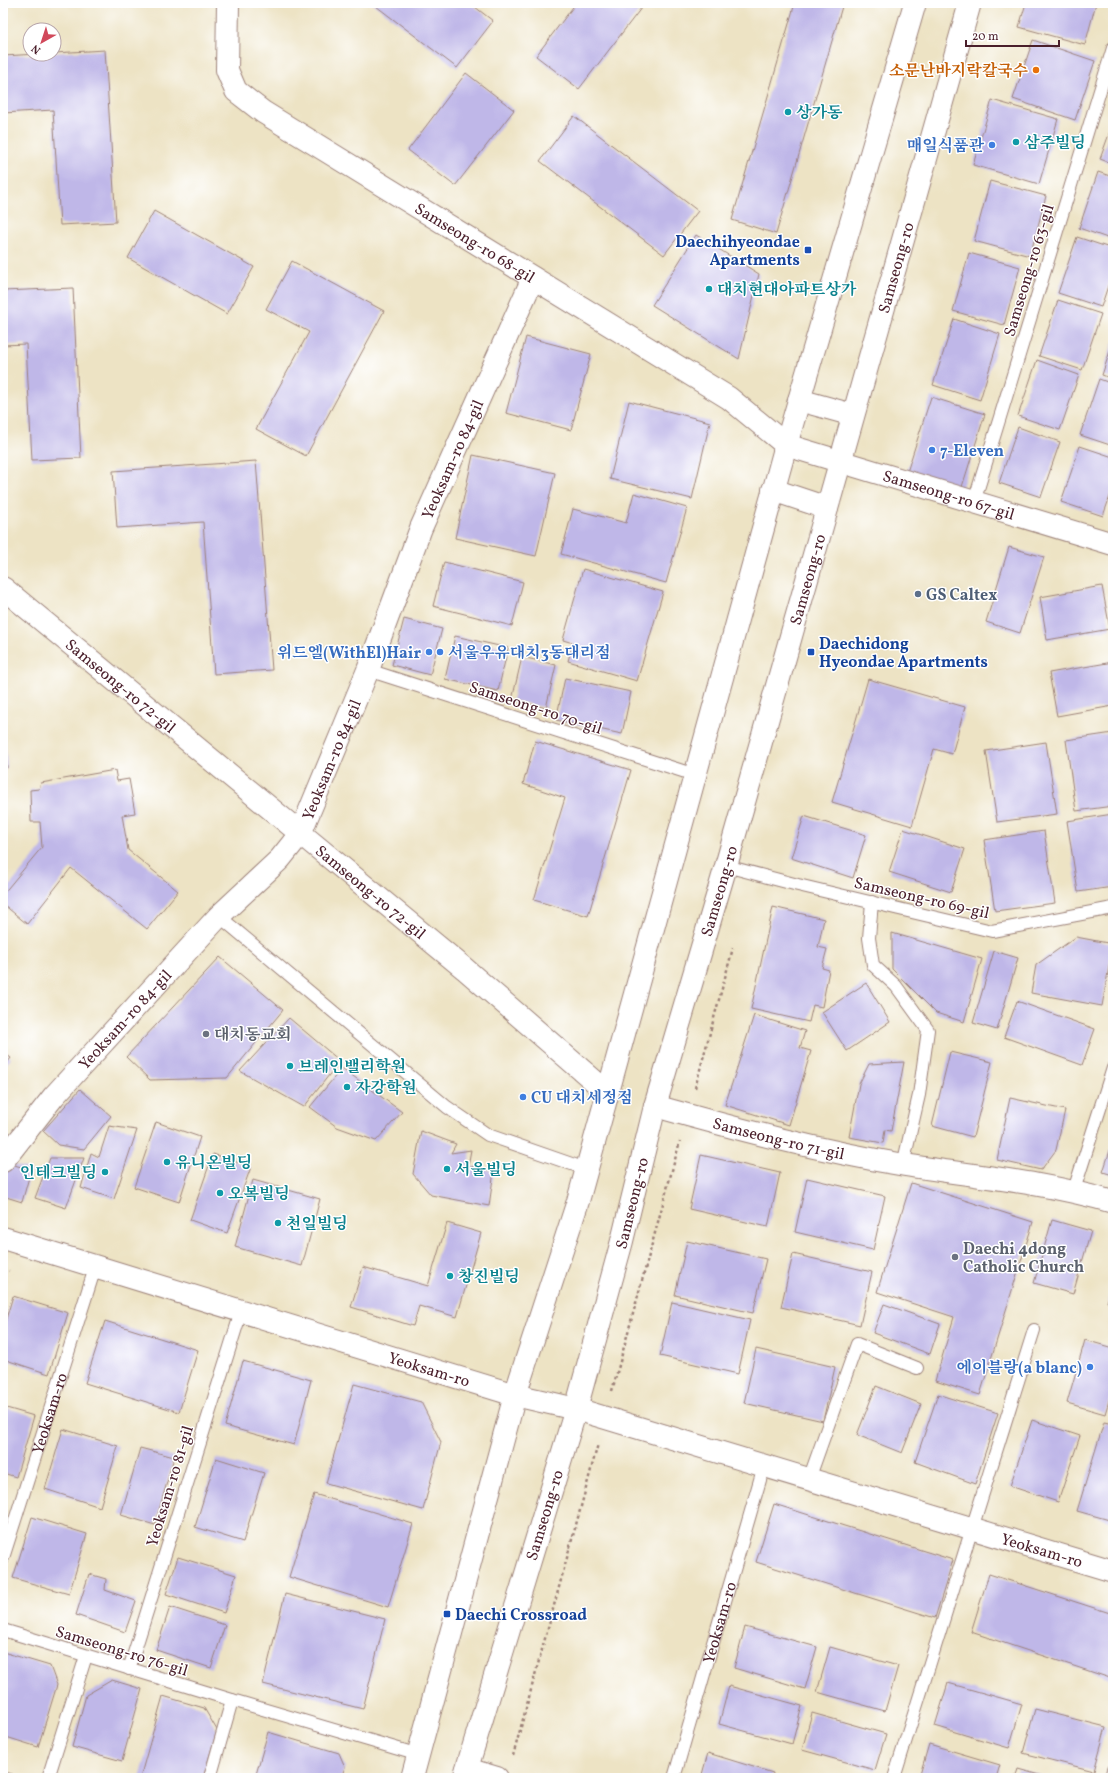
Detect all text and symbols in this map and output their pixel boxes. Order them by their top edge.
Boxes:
north arrow [22,22,62,62]
scale bar [966,22,1059,48]
text: 20 m [972,29,999,45]
text: N [29,40,44,57]
place label: 소문난바지락칼국수 [889,61,1029,83]
marker: 소문난바지락칼국수 [1031,65,1041,75]
place label: 상가동 [796,103,843,125]
marker: 상가동 [783,107,793,117]
place label: 삼주빌딩 [1024,133,1086,155]
place label: 매일식품관 [907,136,985,158]
marker: 삼주빌딩 [1011,137,1021,147]
marker: 매일식품관 [987,140,997,150]
street label: Samseong-ro 68-gil [410,199,539,289]
street label: Samseong-ro 63-gil [999,202,1061,339]
street label: Samseong-ro [874,220,920,316]
place label: Daechihyeondae Apartments [675,232,800,272]
marker: Daechihyeondae Apartments [803,245,813,255]
place label: 대치현대아파트상가 [717,280,857,302]
marker: 대치현대아파트상가 [704,284,714,294]
street label: Yeoksam-ro 84-gil [417,396,490,523]
place label: 7-Eleven [940,441,1005,463]
marker: 7-Eleven [927,445,937,455]
street label: Samseong-ro 67-gil [880,466,1017,527]
street label: Samseong-ro [786,532,832,628]
place label: GS Caltex [926,585,997,607]
marker: GS Caltex [913,589,923,599]
place label: Daechidong Hyeondae Apartments [819,634,988,674]
street label: Samseong-ro 72-gil [60,635,180,739]
place label: 위드엘(WithEl)Hair [277,643,421,665]
place label: 서울우유대치3동대리점 [448,643,611,665]
marker: 위드엘(WithEl)Hair [424,647,434,657]
marker: 서울우유대치3동대리점 [435,647,445,657]
marker: Daechidong Hyeondae Apartments [806,647,816,657]
street label: Samseong-ro 70-gil [466,677,605,741]
street label: Yeoksam-ro 84-gil [298,696,368,824]
street label: Samseong-ro 72-gil [310,841,430,945]
street label: Samseong-ro [697,844,744,940]
street label: Samseong-ro 69-gil [852,873,992,925]
street label: Yeoksam-ro 84-gil [74,965,178,1075]
place label: 대치동교회 [214,1025,291,1047]
marker: 대치동교회 [201,1029,211,1039]
place label: 브레인밸리학원 [298,1057,406,1079]
marker: 브레인밸리학원 [285,1061,295,1071]
place label: 자강학원 [355,1078,417,1100]
marker: 자강학원 [342,1082,352,1092]
place label: CU 대치세정점 [531,1088,633,1110]
marker: CU 대치세정점 [518,1092,528,1102]
street label: Samseong-ro 71-gil [710,1113,847,1166]
place label: 유니온빌딩 [175,1153,252,1175]
street label: Samseong-ro [611,1155,655,1252]
marker: 유니온빌딩 [162,1157,172,1167]
place label: 서울빌딩 [455,1160,517,1182]
place label: 인테크빌딩 [20,1163,97,1185]
marker: 서울빌딩 [442,1164,452,1174]
marker: 인테크빌딩 [100,1167,110,1177]
place label: 오복빌딩 [228,1184,290,1206]
marker: 오복빌딩 [215,1188,225,1198]
place label: 천일빌딩 [286,1214,348,1236]
marker: 천일빌딩 [273,1218,283,1228]
place label: Daechi 4dong Catholic Church [963,1239,1084,1279]
marker: Daechi 4dong Catholic Church [950,1252,960,1262]
place label: 창진빌딩 [458,1267,520,1289]
marker: 창진빌딩 [445,1271,455,1281]
street label: Yeoksam-ro [385,1348,472,1394]
place label: 에이블랑(a blanc) [956,1358,1082,1380]
marker: 에이블랑(a blanc) [1085,1362,1095,1372]
street label: Yeoksam-ro [28,1370,74,1457]
street label: Yeoksam-ro 81-gil [142,1423,200,1550]
street label: Samseong-ro [522,1467,570,1563]
street label: Yeoksam-ro [998,1529,1085,1574]
street label: Yeoksam-ro [699,1579,743,1666]
place label: Daechi Crossroad [455,1605,587,1627]
marker: Daechi Crossroad [442,1609,452,1619]
street label: Samseong-ro 76-gil [52,1621,191,1683]

